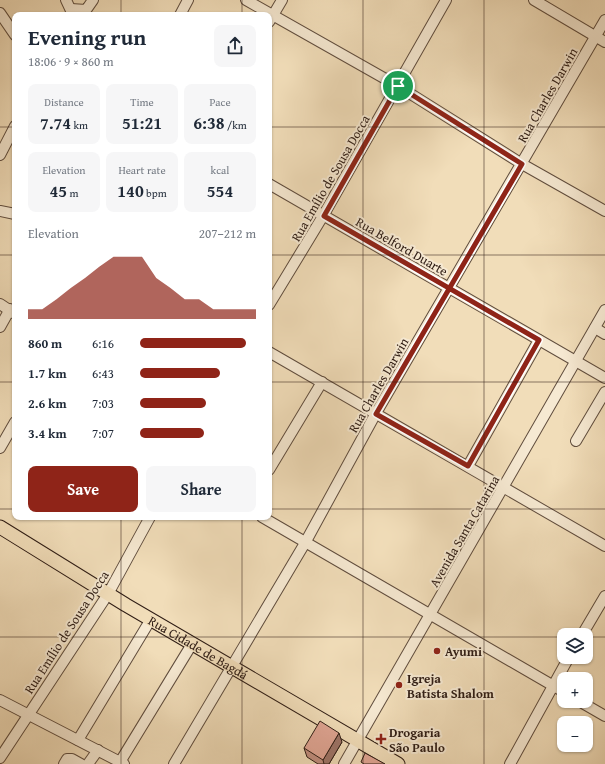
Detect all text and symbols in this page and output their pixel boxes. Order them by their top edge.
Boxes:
text: Evening run [28,21,146,53]
button: share [214,25,256,67]
street label: Rua Charles Darwin [513,44,583,146]
text: 18:06 · 9 × 860 m [28,52,114,71]
pin [381,69,415,103]
icon: arrive [387,75,409,97]
text: Distance [44,94,84,110]
text: Time [130,94,154,110]
text: Pace [209,94,231,110]
text: 7.74 [40,110,71,135]
text: 51:21 [122,110,162,135]
text: 6:38 [193,110,225,135]
street label: Rua Emílio de Sousa Docca [286,111,375,245]
text: km [71,117,88,133]
text: /km [225,117,247,133]
text: Elevation [42,162,86,178]
text: Heart rate [118,162,166,178]
text: kcal [211,162,229,178]
text: 45 [49,178,67,203]
text: 140 [117,178,144,203]
text: 554 [207,178,233,203]
text: m [67,185,79,201]
text: bpm [144,185,167,201]
street label: Rua Belford Duarte [352,212,451,281]
text: Elevation [28,224,79,243]
text: 207–212 m [199,224,256,243]
text: 860 m [28,334,62,353]
text: 6:16 [92,334,114,353]
street label: Rua Charles Darwin [344,334,414,436]
text: 1.7 km [28,364,67,383]
text: 6:43 [92,364,114,383]
text: 2.6 km [28,394,67,413]
text: 7:03 [92,394,114,413]
text: 3.4 km [28,424,67,443]
text: 7:07 [92,424,114,443]
button: Save [28,466,138,512]
button: Share [146,466,256,512]
street label: Avenida Santa Catarina [425,471,505,591]
street label: Rua Emílio de Sousa Docca [19,566,114,698]
street label: Rua Cidade de Bagdá [145,611,252,685]
map controls [557,628,593,752]
button: layers [557,628,593,664]
place label: Ayumi [445,642,482,661]
marker: Ayumi [432,646,442,656]
place label: Igreja Batista Shalom [407,669,495,703]
button: + [557,672,593,708]
marker: Igreja Batista Shalom [394,680,404,690]
button: − [557,716,593,752]
place label: Drogaria São Paulo [389,723,445,757]
marker: Drogaria São Paulo [376,734,386,744]

